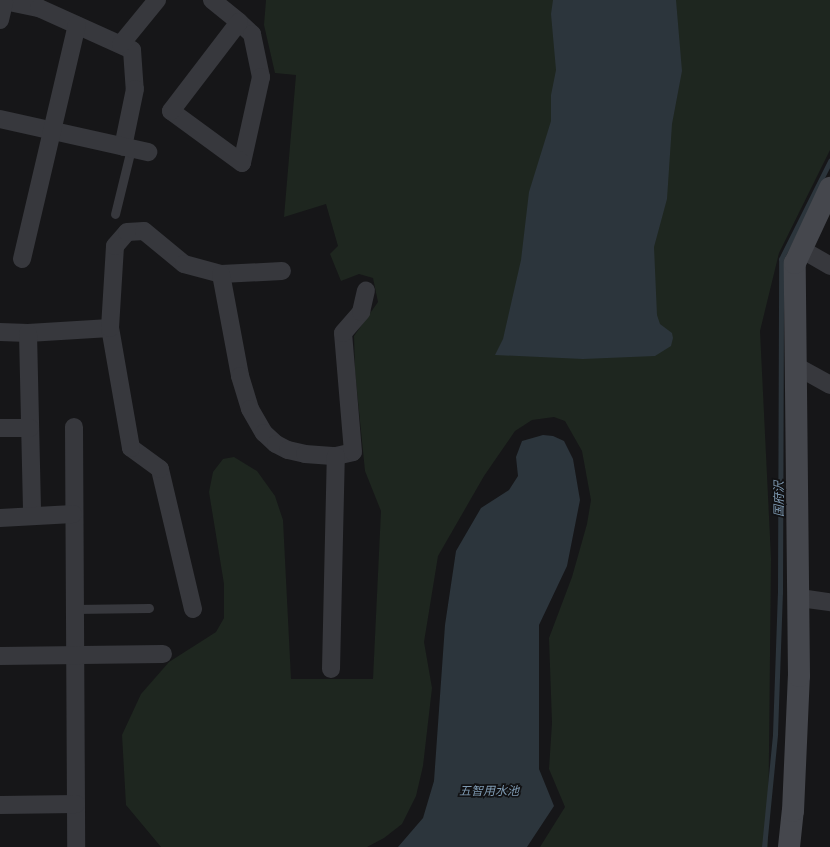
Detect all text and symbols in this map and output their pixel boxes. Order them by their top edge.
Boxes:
water label: 国府沢 [773,481,787,517]
water label: 五智用水池 [459,785,519,799]

